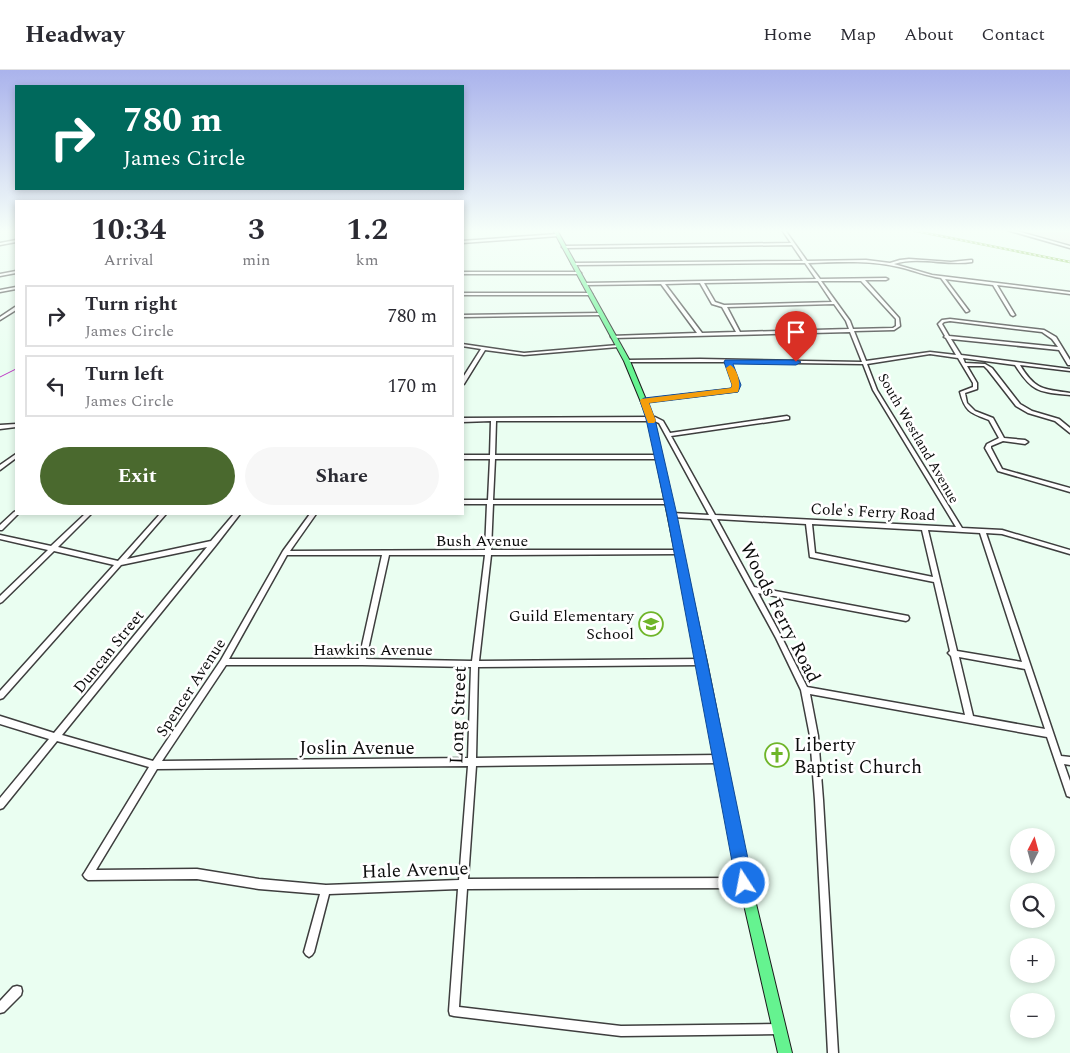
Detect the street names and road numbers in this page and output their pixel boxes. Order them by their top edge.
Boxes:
street label: South Westland Avenue [873,369,965,508]
street label: Cole's Ferry Road [810,497,936,527]
street label: Bush Avenue [436,529,528,553]
street label: Woods Ferry Road [732,537,828,688]
street label: Duncan Street [68,604,150,699]
street label: Spencer Avenue [150,634,232,742]
street label: Hawkins Avenue [313,638,433,662]
street label: Long Street [442,665,475,765]
street label: Joslin Avenue [299,734,415,763]
street label: Hale Avenue [361,854,469,887]

